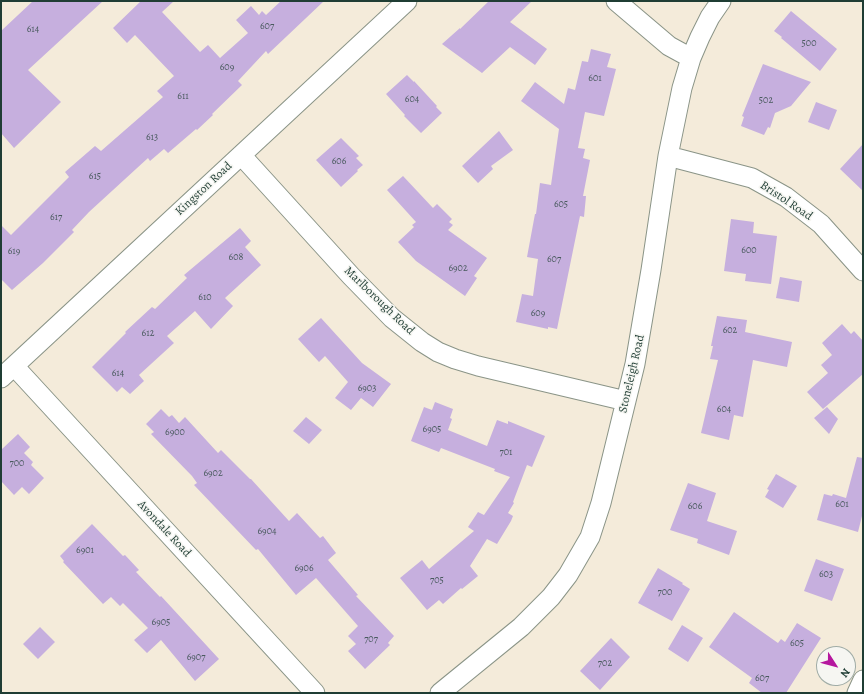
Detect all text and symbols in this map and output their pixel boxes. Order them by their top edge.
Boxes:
house number: 607 [260,21,274,33]
house number: 614 [27,24,39,36]
house number: 500 [802,38,816,50]
house number: 609 [220,62,234,74]
house number: 601 [588,73,602,85]
house number: 611 [177,91,189,103]
house number: 604 [405,94,419,106]
house number: 502 [759,95,773,107]
house number: 613 [146,132,158,144]
house number: 606 [332,156,346,168]
street label: Kingston Road [173,159,235,219]
house number: 615 [89,171,101,183]
street label: Bristol Road [757,178,815,224]
house number: 605 [554,199,568,211]
house number: 617 [50,212,62,224]
house number: 600 [741,245,757,257]
house number: 619 [8,246,20,258]
house number: 608 [229,252,243,264]
house number: 607 [547,254,561,266]
house number: 6902 [448,263,468,275]
street label: Marlborough Road [341,264,417,338]
house number: 610 [198,292,212,304]
house number: 609 [531,308,545,320]
house number: 602 [723,325,737,337]
house number: 612 [142,328,154,340]
street label: Stoneleigh Road [616,334,648,414]
house number: 614 [112,368,124,380]
house number: 6903 [358,383,376,395]
house number: 604 [717,404,731,416]
house number: 6905 [423,424,441,436]
house number: 6900 [165,427,185,439]
house number: 701 [500,447,512,459]
house number: 700 [10,458,24,470]
house number: 6902 [203,468,223,480]
street label: Avondale Road [134,498,194,560]
house number: 601 [835,499,849,511]
house number: 606 [688,501,702,513]
house number: 6904 [257,526,277,538]
house number: 6901 [76,545,94,557]
house number: 6906 [294,563,314,575]
house number: 603 [819,569,833,581]
house number: 705 [430,575,444,587]
house number: 700 [658,587,672,599]
house number: 6905 [152,617,170,629]
house number: 707 [364,634,378,646]
house number: 605 [790,638,804,650]
north arrow [816,646,856,686]
house number: 6907 [187,652,205,664]
house number: 702 [598,658,612,670]
text: N [837,665,854,680]
house number: 607 [755,673,769,685]

